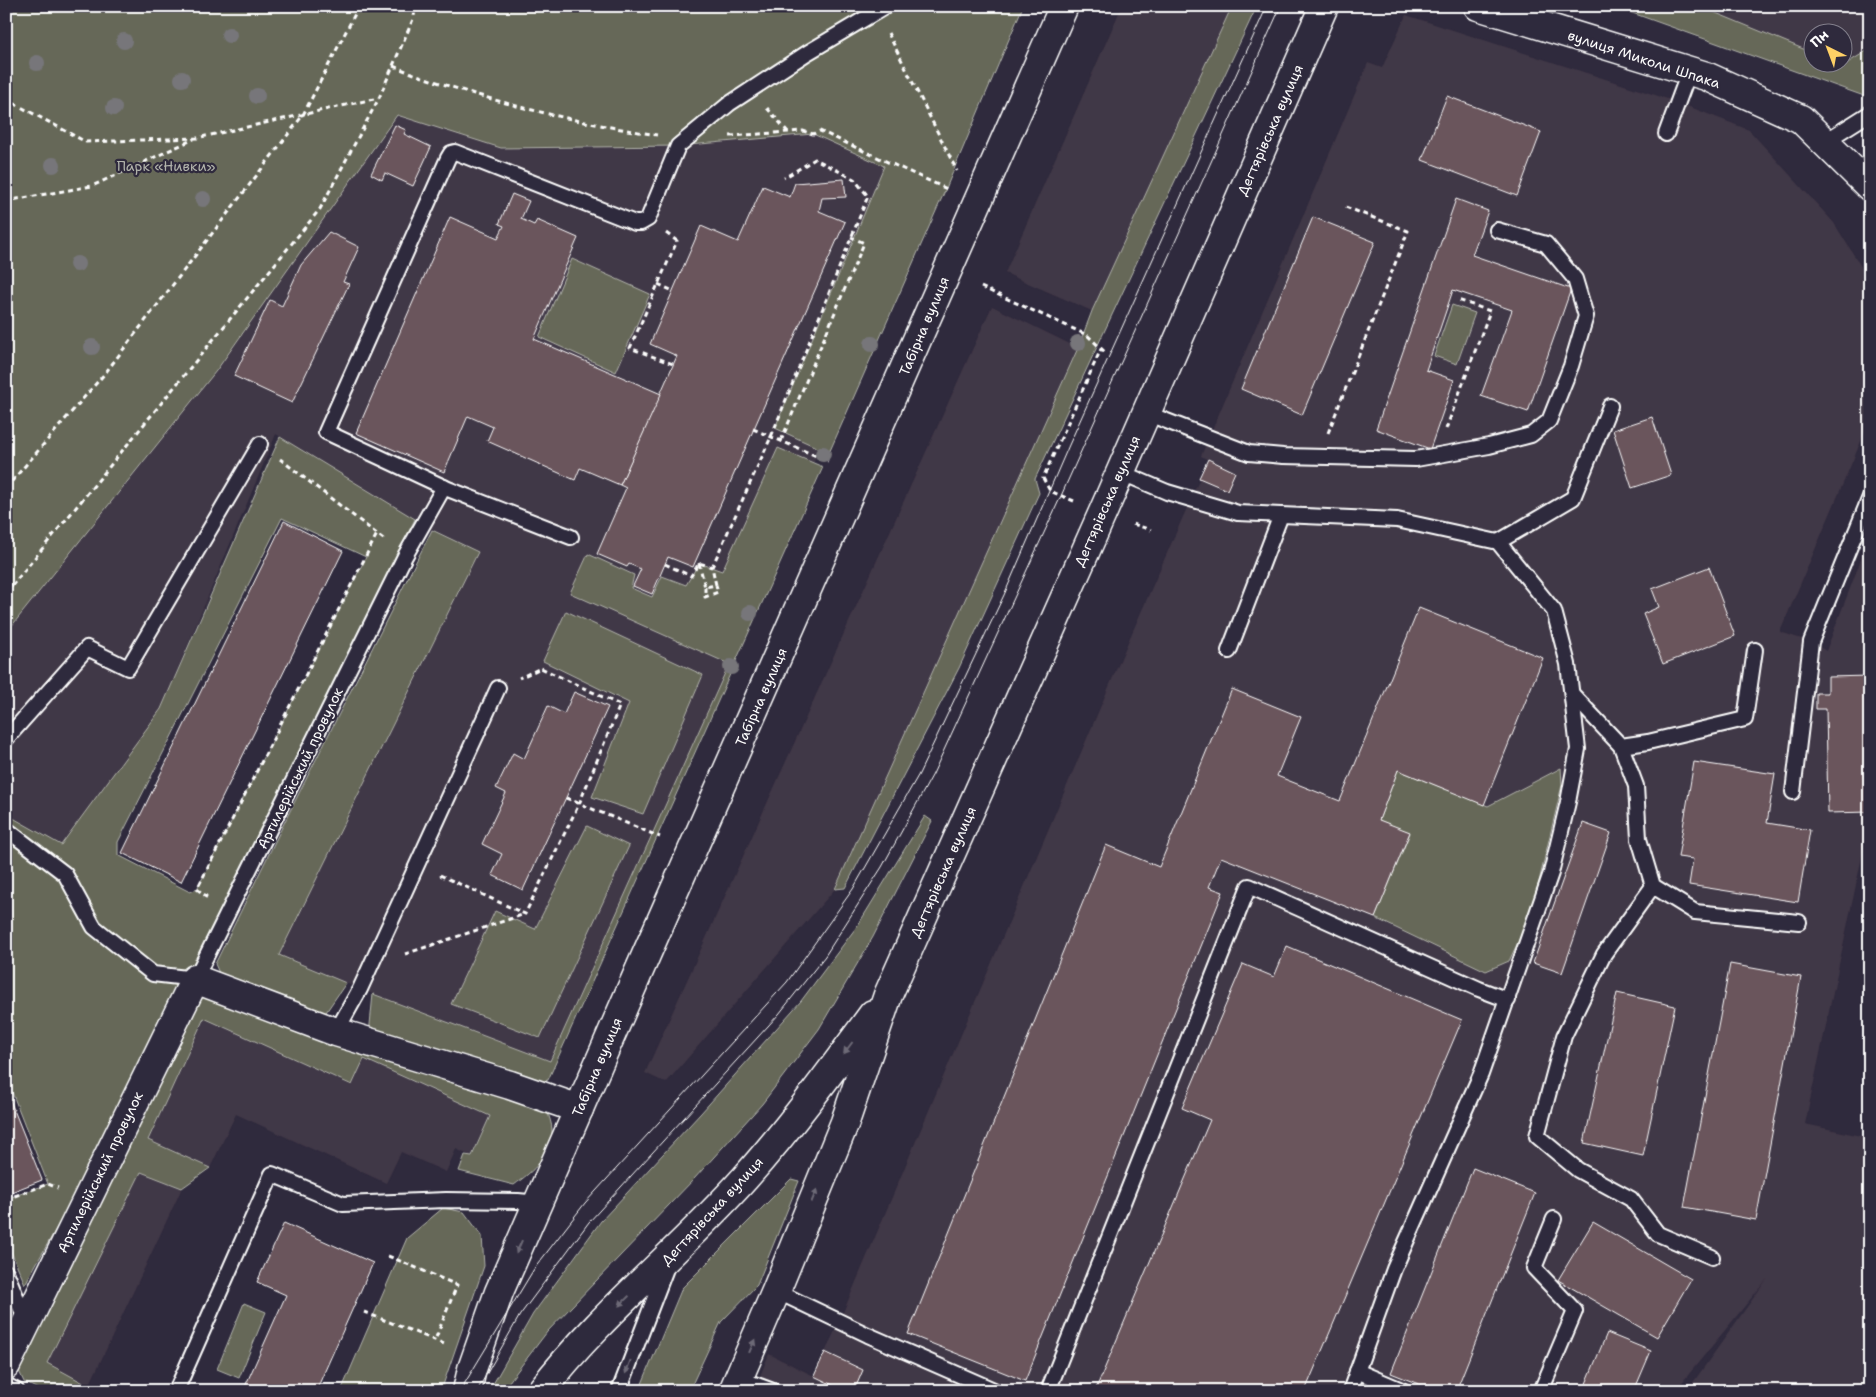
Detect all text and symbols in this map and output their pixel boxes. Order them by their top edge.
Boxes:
north arrow [1804,22,1854,72]
text: Пн [1806,25,1832,51]
street label: вулиця Миколи Шпака [1565,26,1723,92]
street label: Дегтярівська вулиця [1233,62,1307,198]
park label: Парк «Нивки» [117,157,216,175]
street label: Табірна вулиця [895,274,953,378]
street label: Дегтярівська вулиця [1070,433,1144,569]
street label: Табірна вулиця [731,645,791,749]
street label: Артилерійський провулок [253,684,347,852]
street label: Дегтярівська вулиця [906,804,980,940]
street label: Табірна вулиця [568,1015,626,1119]
one-way arrow [842,1041,853,1054]
street label: Артилерійський провулок [53,1088,147,1256]
street label: Дегтярівська вулиця [657,1153,767,1269]
one-way arrow [811,1189,819,1203]
one-way arrow [515,1240,523,1254]
one-way arrow [619,1294,631,1306]
one-way arrow [749,1339,757,1353]
one-way arrow [624,1360,632,1375]

